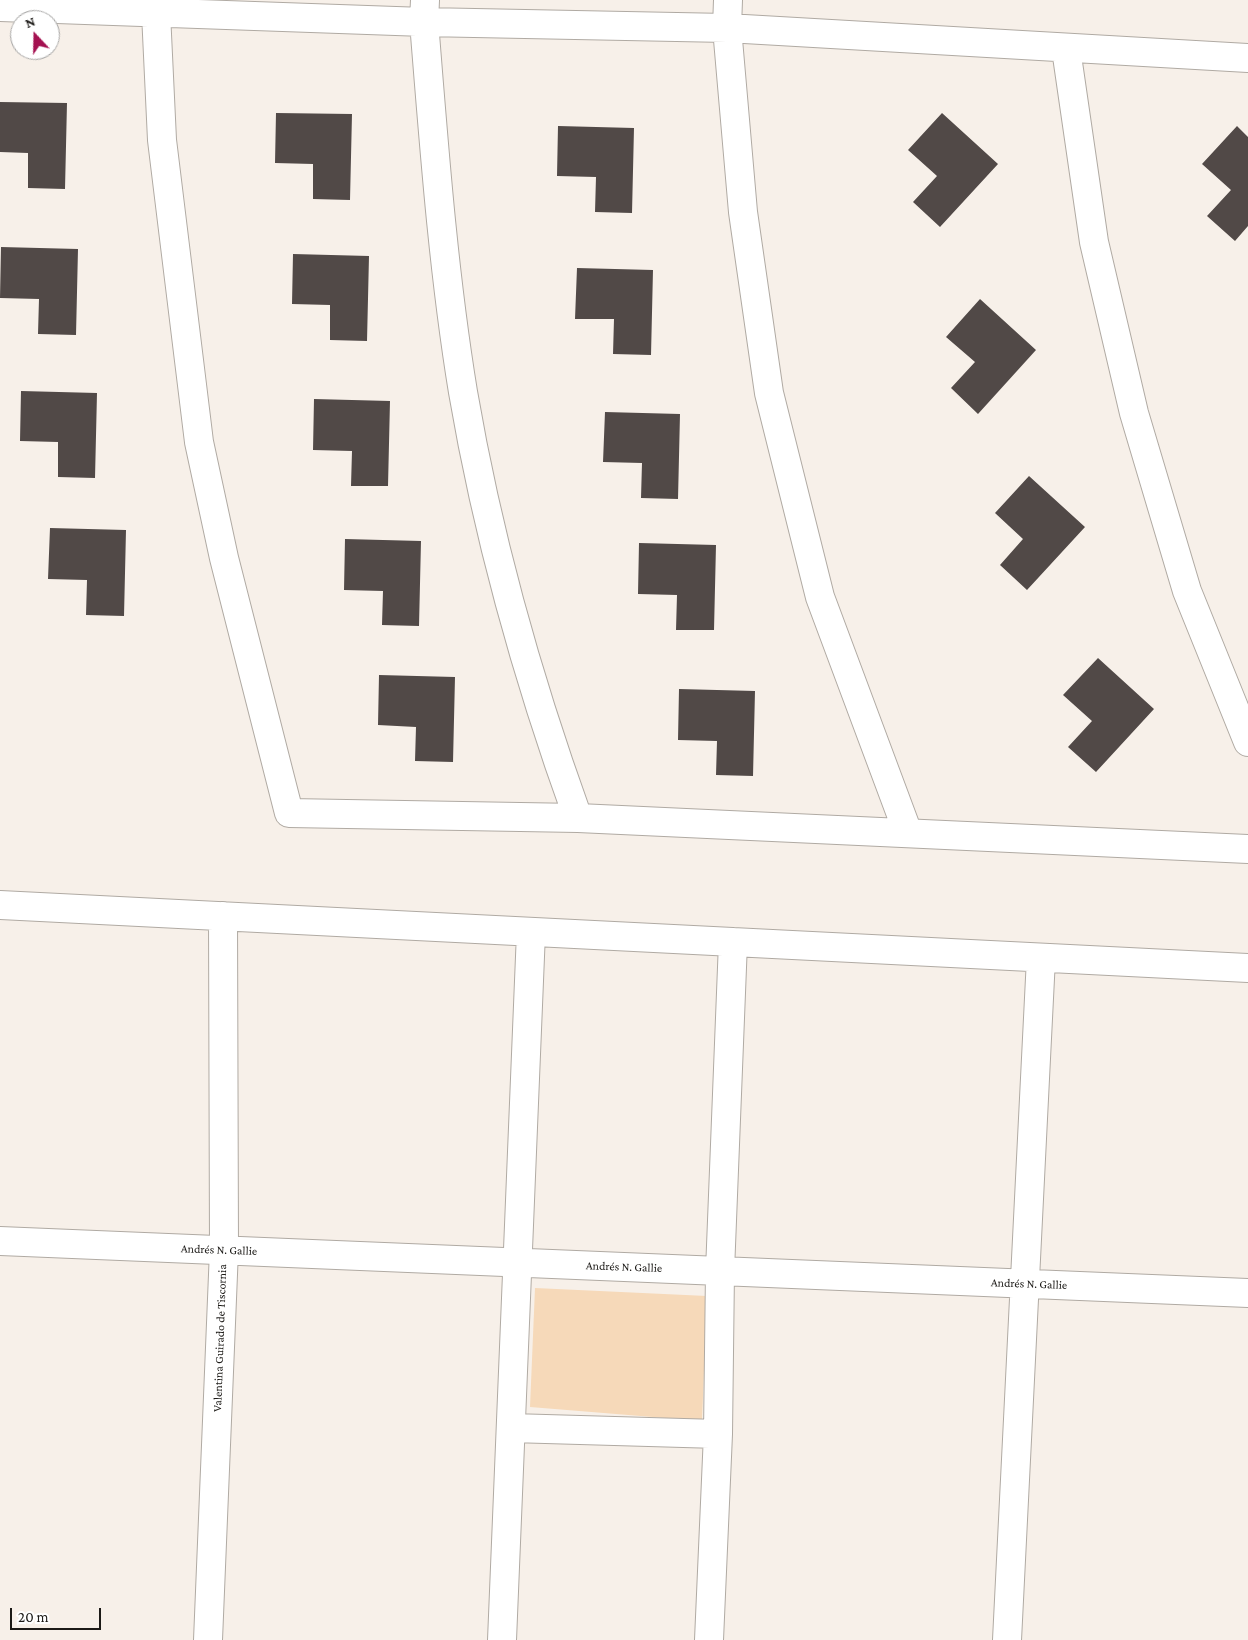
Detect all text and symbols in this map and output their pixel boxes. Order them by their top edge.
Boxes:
north arrow [10,10,60,60]
text: N [23,13,37,31]
street label: Andrés N. Gallie [181,1241,257,1259]
street label: Andrés N. Gallie [586,1258,662,1276]
street label: Valentina Guirado de Tiscornia [210,1264,230,1412]
street label: Andrés N. Gallie [991,1275,1067,1293]
scale bar [12,1598,104,1630]
text: 20 m [18,1609,49,1625]

